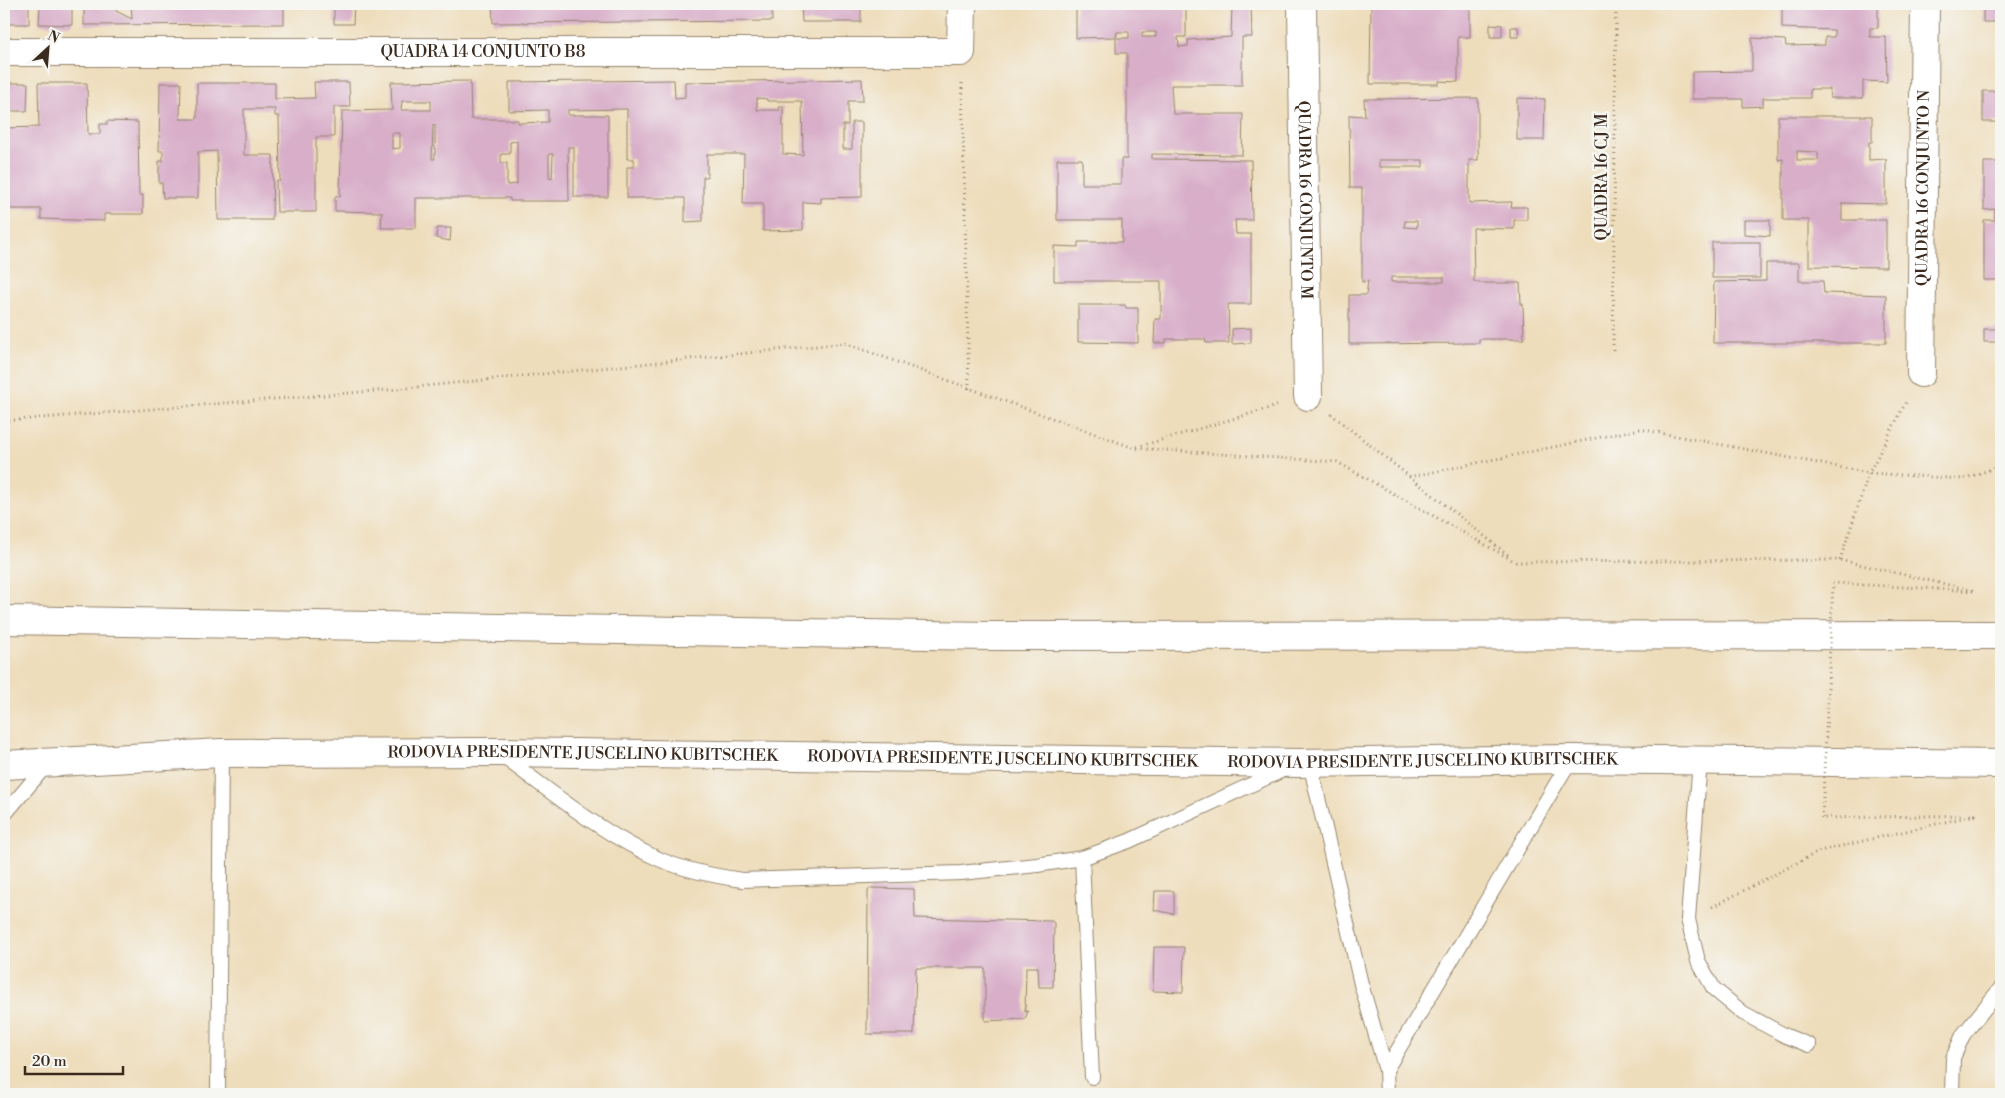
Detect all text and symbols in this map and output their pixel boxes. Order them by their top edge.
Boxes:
north arrow [22,22,72,72]
text: N [44,27,62,48]
street label: QUADRA 14 CONJUNTO B8 [380,42,586,62]
street label: QUADRA 16 CONJUNTO N [1912,90,1934,286]
street label: QUADRA 16 CONJUNTO M [1293,101,1317,299]
street label: QUADRA 16 CJ M [1592,113,1612,241]
street label: RODOVIA PRESIDENTE JUSCELINO KUBITSCHEK [387,742,779,766]
street label: RODOVIA PRESIDENTE JUSCELINO KUBITSCHEK [807,746,1199,772]
street label: RODOVIA PRESIDENTE JUSCELINO KUBITSCHEK [1227,749,1619,773]
scale bar [25,1043,122,1075]
text: 20 m [32,1052,67,1071]

